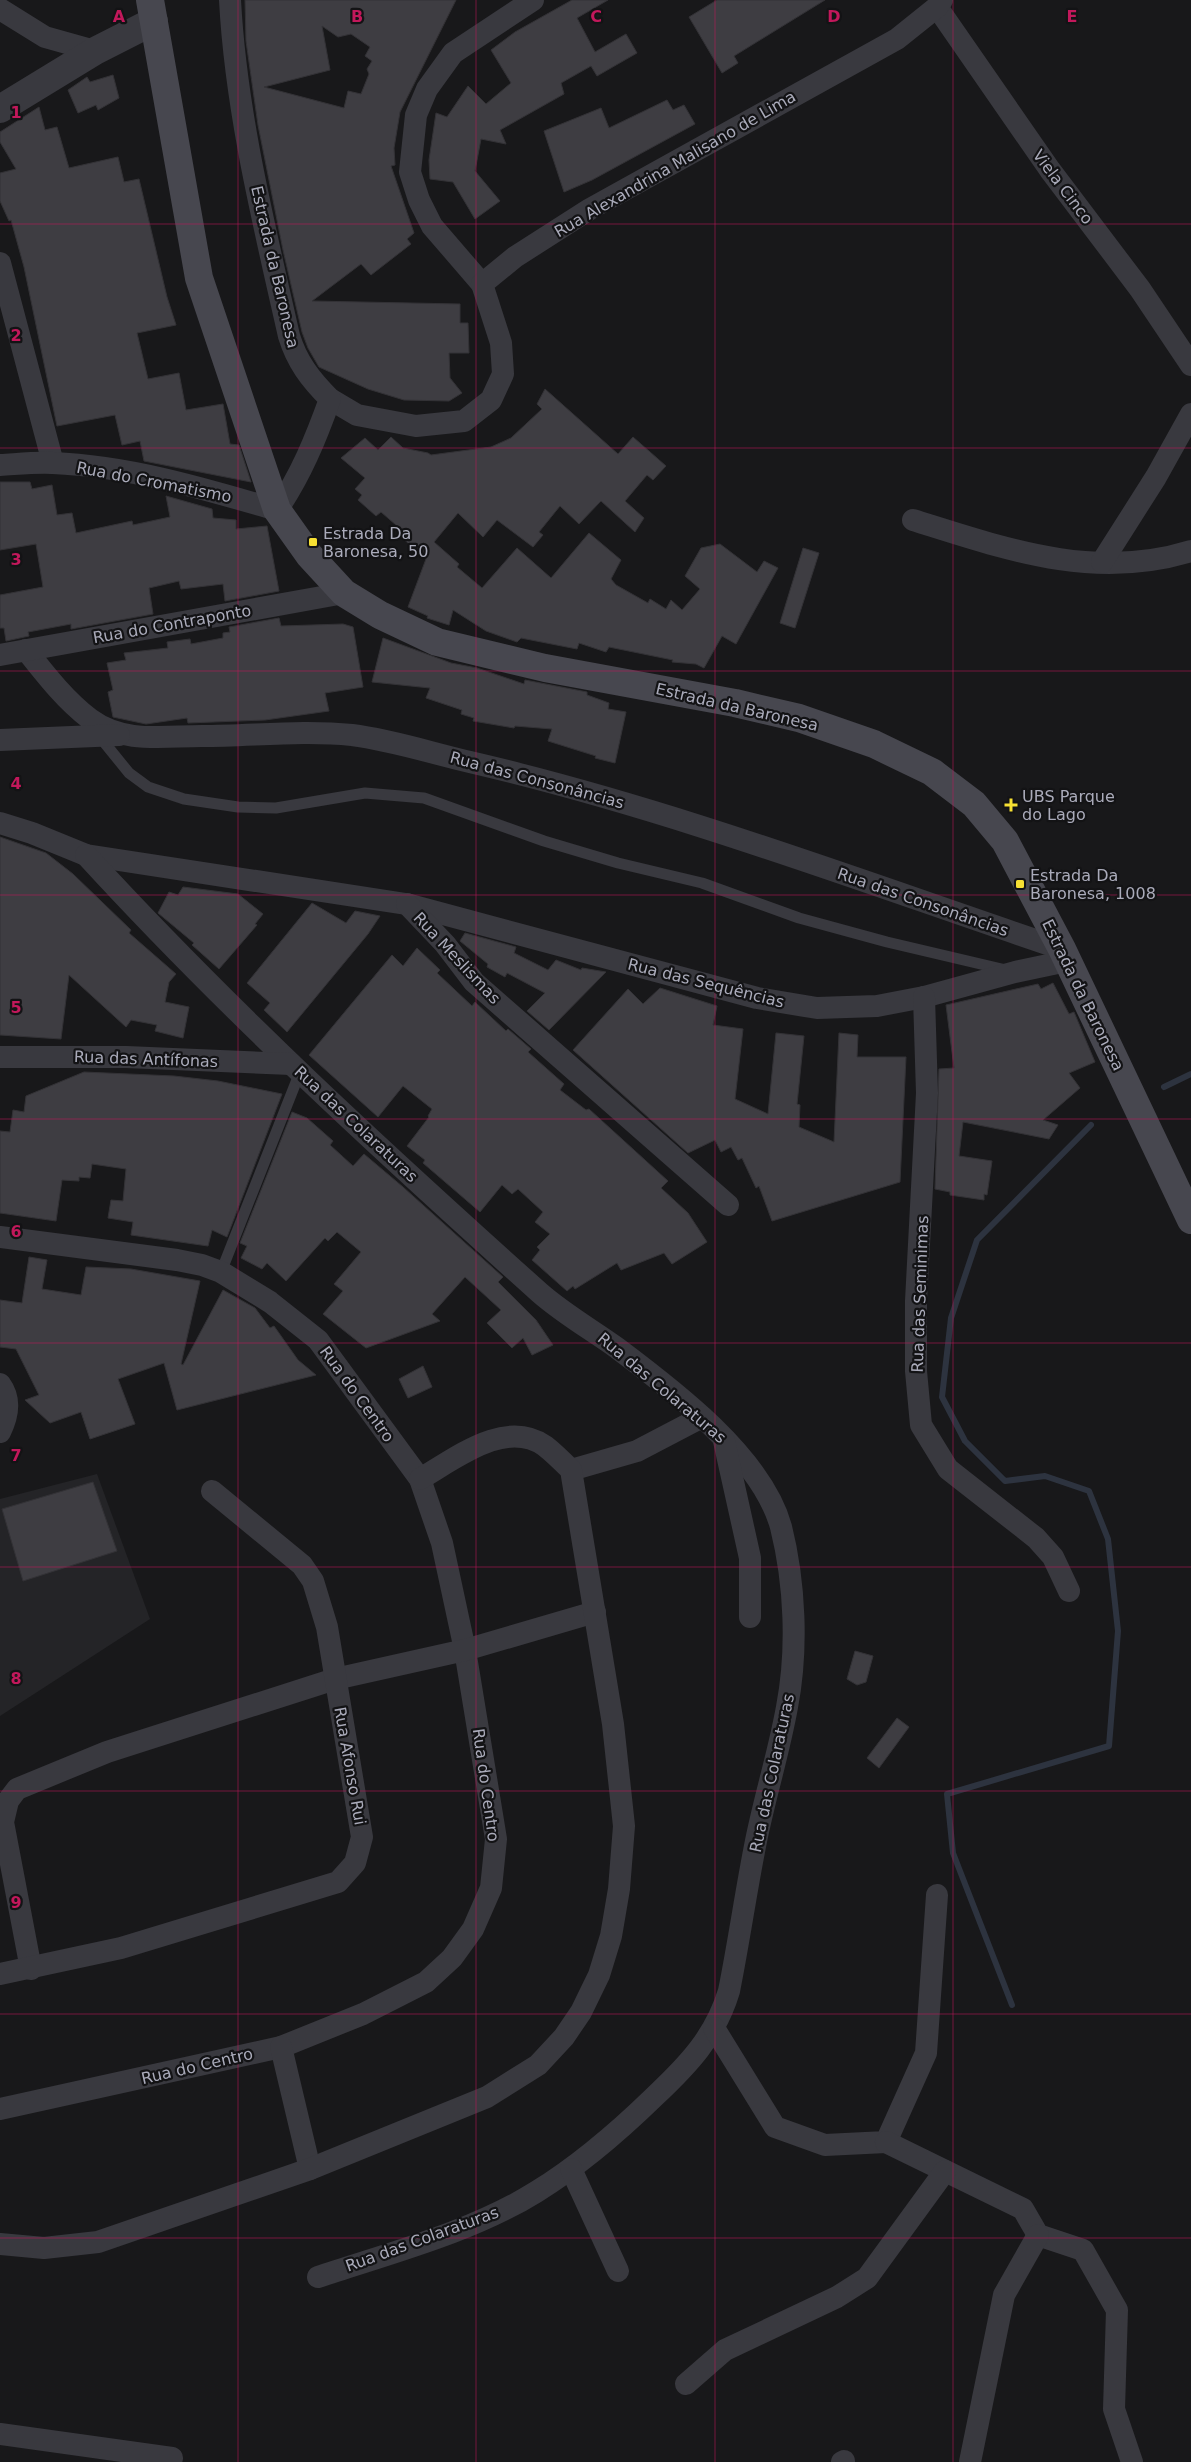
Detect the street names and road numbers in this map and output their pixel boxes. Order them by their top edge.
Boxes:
street label: Rua Alexandrina Malisano de Lima [551,87,799,241]
street label: Viela Cinco [1029,146,1097,228]
street label: Estrada da Baronesa [247,184,303,350]
street label: Rua do Cromatismo [75,458,233,506]
street label: Rua do Contraponto [91,601,253,647]
street label: Estrada da Baronesa [654,679,820,735]
street label: Rua das Consonâncias [448,748,626,812]
street label: Rua das Consonâncias [835,864,1011,940]
street label: Rua Meslismas [410,908,504,1008]
street label: Estrada da Baronesa [1038,916,1128,1074]
street label: Rua das Sequências [626,954,786,1012]
street label: Rua das Antífonas [74,1047,218,1071]
street label: Rua das Colaraturas [290,1062,422,1186]
street label: Rua das Seminimas [908,1215,932,1373]
street label: Rua das Colaraturas [594,1329,730,1447]
street label: Rua do Centro [316,1342,398,1446]
street label: Rua das Colaraturas [746,1692,798,1854]
street label: Rua Afonso Rui [330,1705,370,1827]
street label: Rua do Centro [469,1727,503,1843]
street label: Rua do Centro [139,2044,255,2088]
street label: Rua das Colaraturas [343,2202,501,2276]

